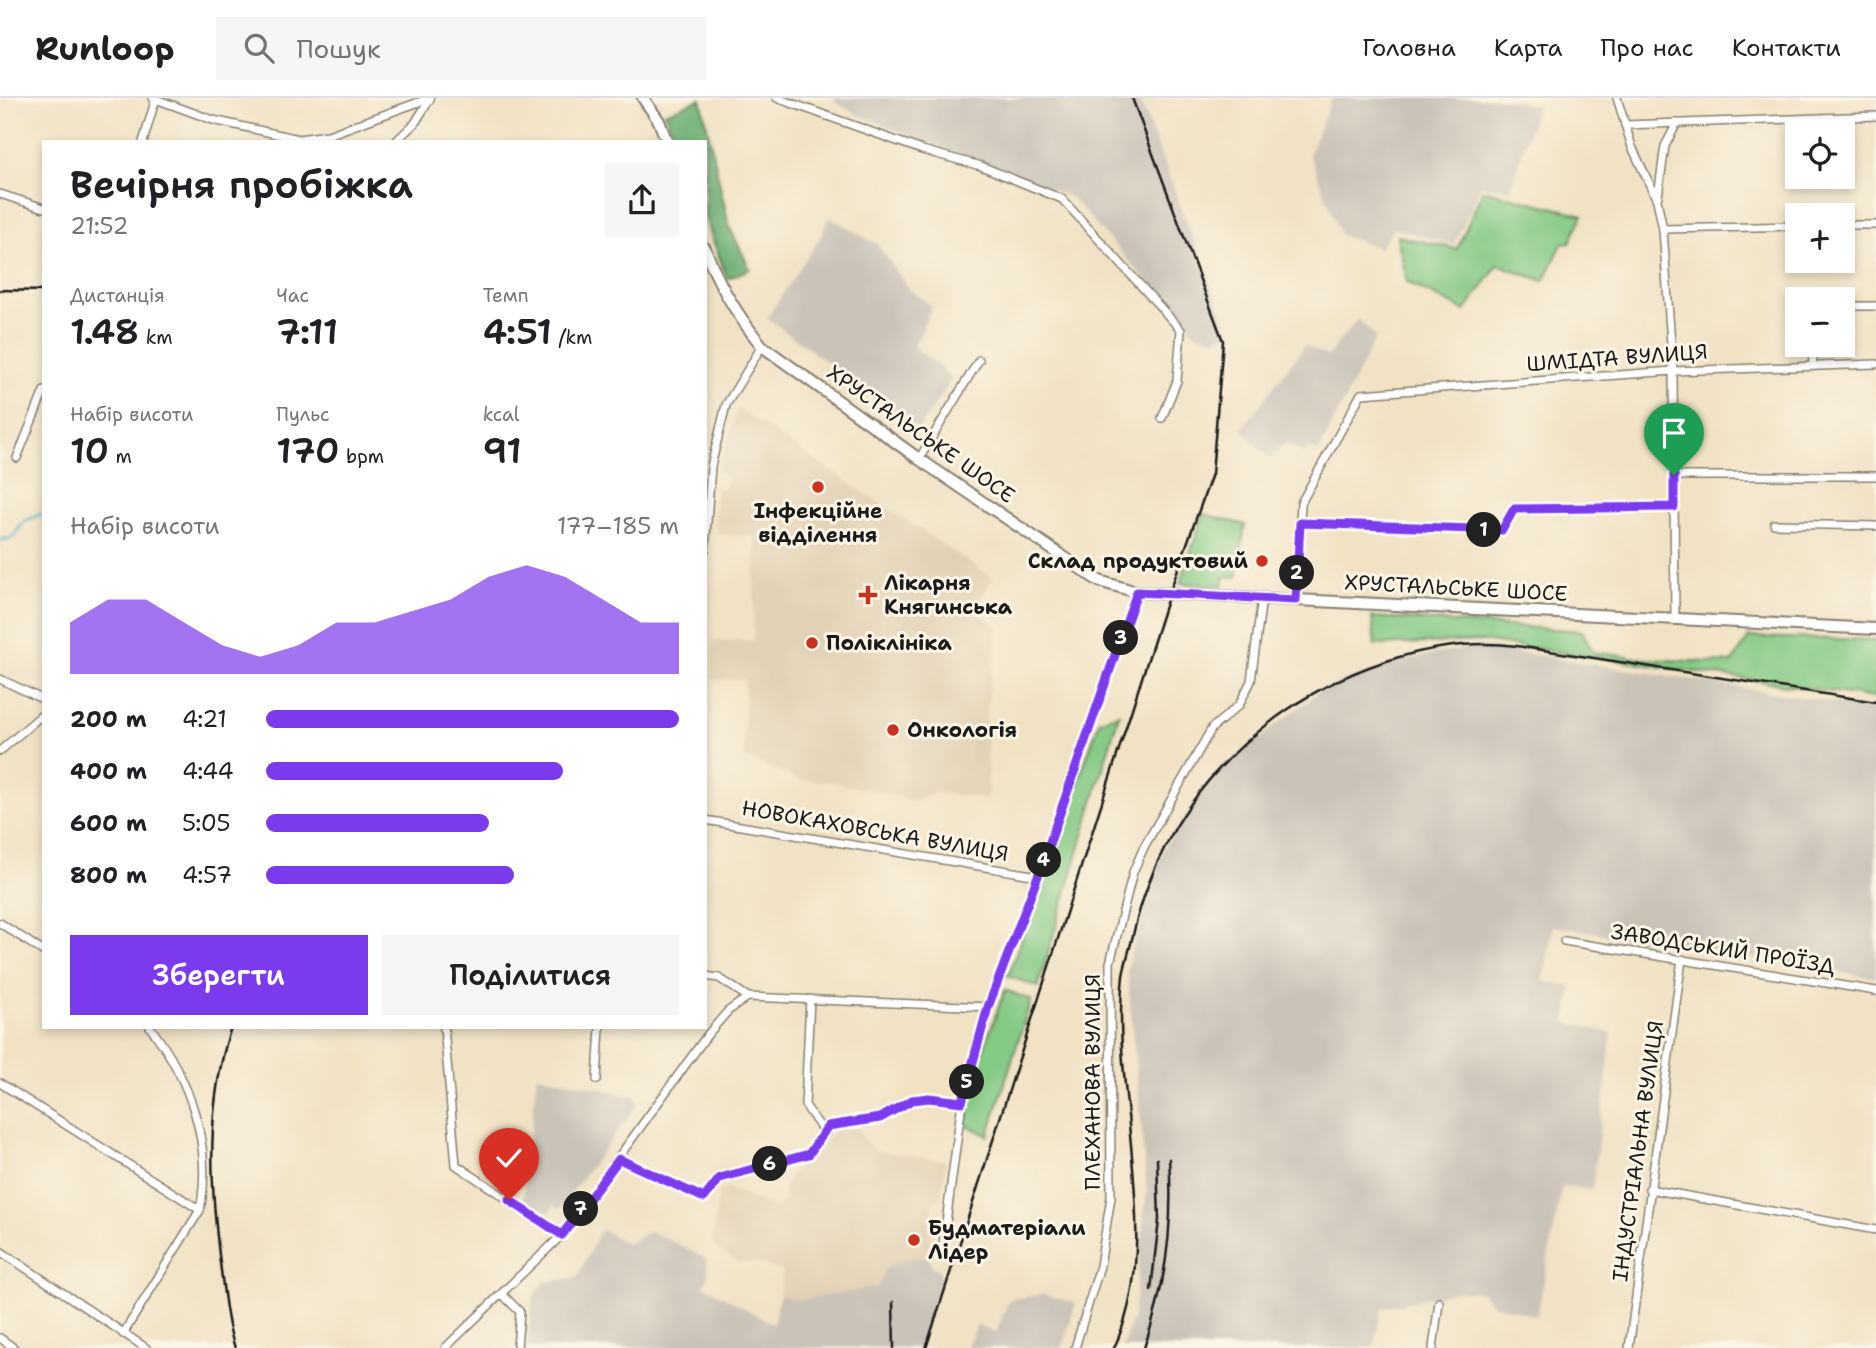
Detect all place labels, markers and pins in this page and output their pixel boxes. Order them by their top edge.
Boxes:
pin [1644,403,1704,475]
marker: Інфекційне відділення [810,479,826,495]
place label: Інфекційне відділення [753,497,883,549]
pin: 1 [1466,512,1502,548]
place label: Склад продуктовий [1028,547,1248,575]
marker: Склад продуктовий [1254,553,1270,569]
pin: 2 [1280,556,1314,590]
place label: Лікарня Княгинська [884,569,1013,621]
marker: Лікарня Княгинська [858,585,878,605]
pin: 3 [1104,620,1138,656]
place label: Поліклініка [826,629,952,657]
marker: Поліклініка [804,635,820,651]
place label: Онкологія [907,716,1017,744]
marker: Онкологія [885,722,901,738]
pin: 4 [1026,842,1062,878]
pin: 5 [950,1065,984,1100]
pin [479,1128,539,1200]
pin: 6 [752,1146,788,1182]
pin: 7 [564,1192,598,1226]
place label: Будматеріали Лідер [928,1214,1086,1266]
marker: Будматеріали Лідер [906,1232,922,1248]

